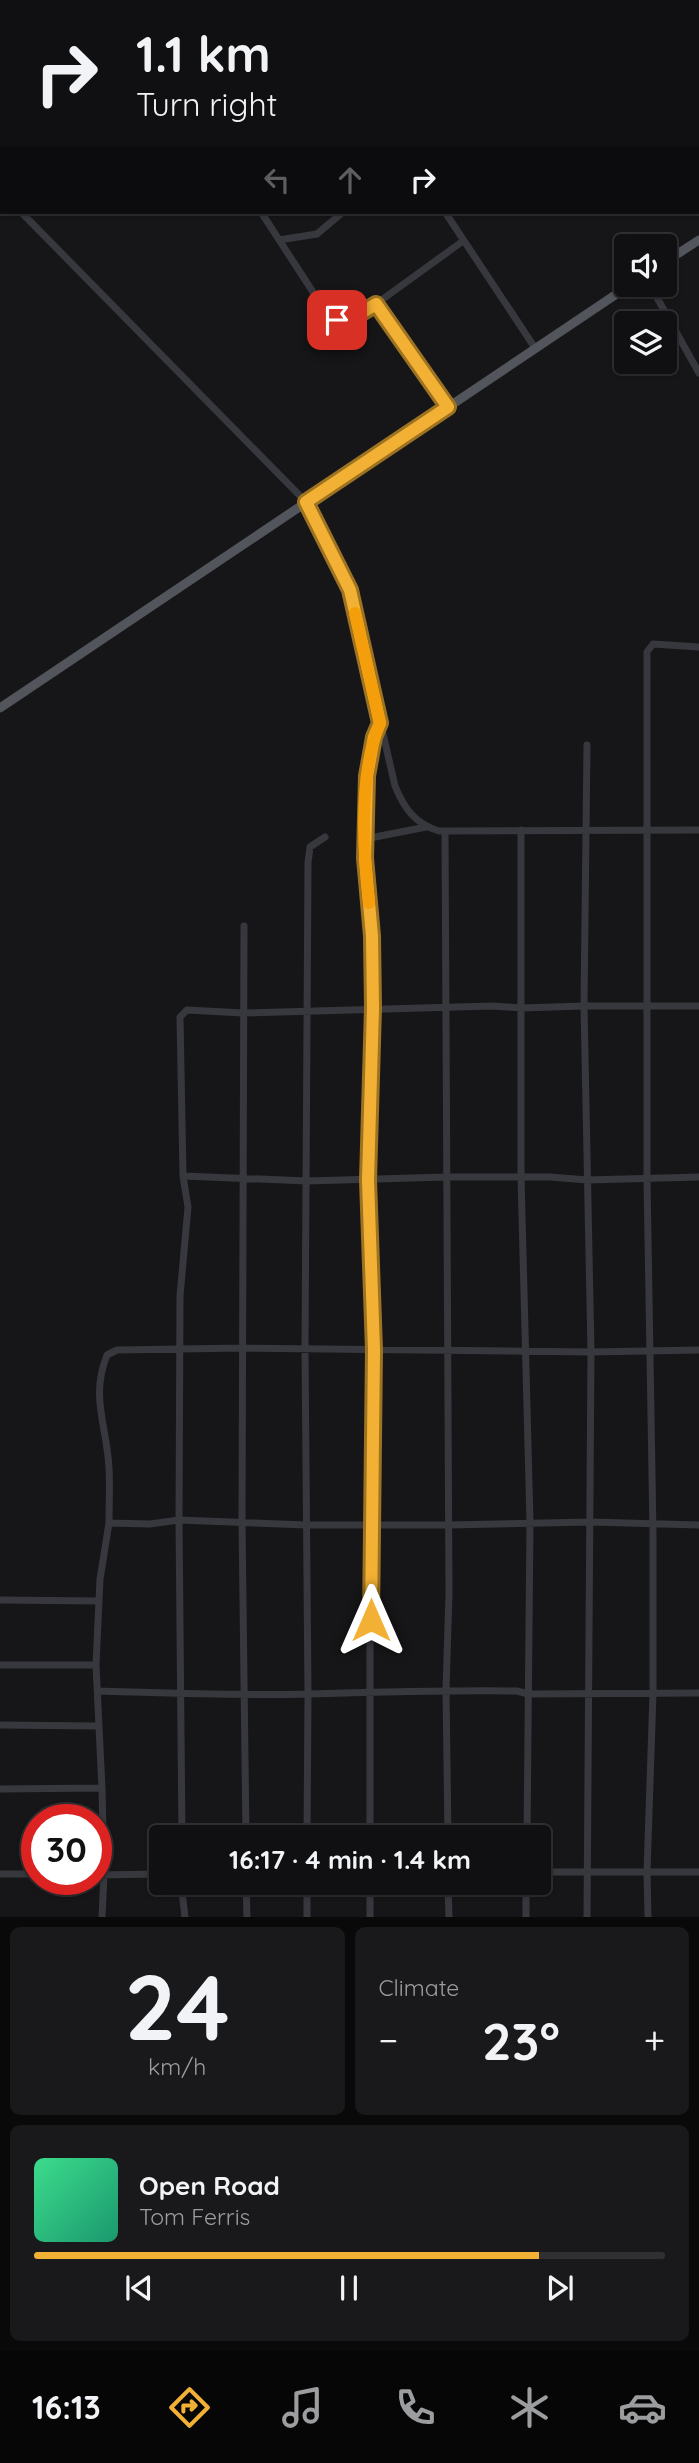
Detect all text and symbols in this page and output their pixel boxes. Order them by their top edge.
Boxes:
text: 1.1 km [136,23,271,84]
icon: right [21,28,112,119]
text: Turn right [136,84,277,124]
icon: left [258,161,296,199]
icon: ahead [331,161,369,199]
icon: right [404,161,442,199]
map controls [614,234,677,374]
button: sound [614,234,677,297]
pin [307,290,367,350]
icon: arrive [318,301,356,339]
button: layers [614,311,677,374]
position arrow [334,1583,408,1657]
speed limit sign: 30 [21,1804,112,1895]
text: 16:17 · 4 min · 1.4 km [229,1843,471,1876]
text: 24 [125,1949,230,2063]
text: Climate [379,1973,459,2002]
text: 23° [482,2008,560,2073]
text: − [379,2016,398,2064]
text: + [644,2016,665,2064]
text: km/h [148,2052,206,2081]
text: Open Road [139,2169,280,2202]
text: Tom Ferris [139,2202,250,2231]
icon: previous [120,2269,158,2307]
icon: pause [330,2269,368,2307]
icon: next [541,2269,579,2307]
icon: directions [165,2383,214,2432]
icon: music [278,2383,327,2432]
icon: phone [391,2383,440,2432]
icon: climate [505,2383,554,2432]
icon: car [618,2383,667,2432]
text: 16:13 [32,2387,101,2427]

